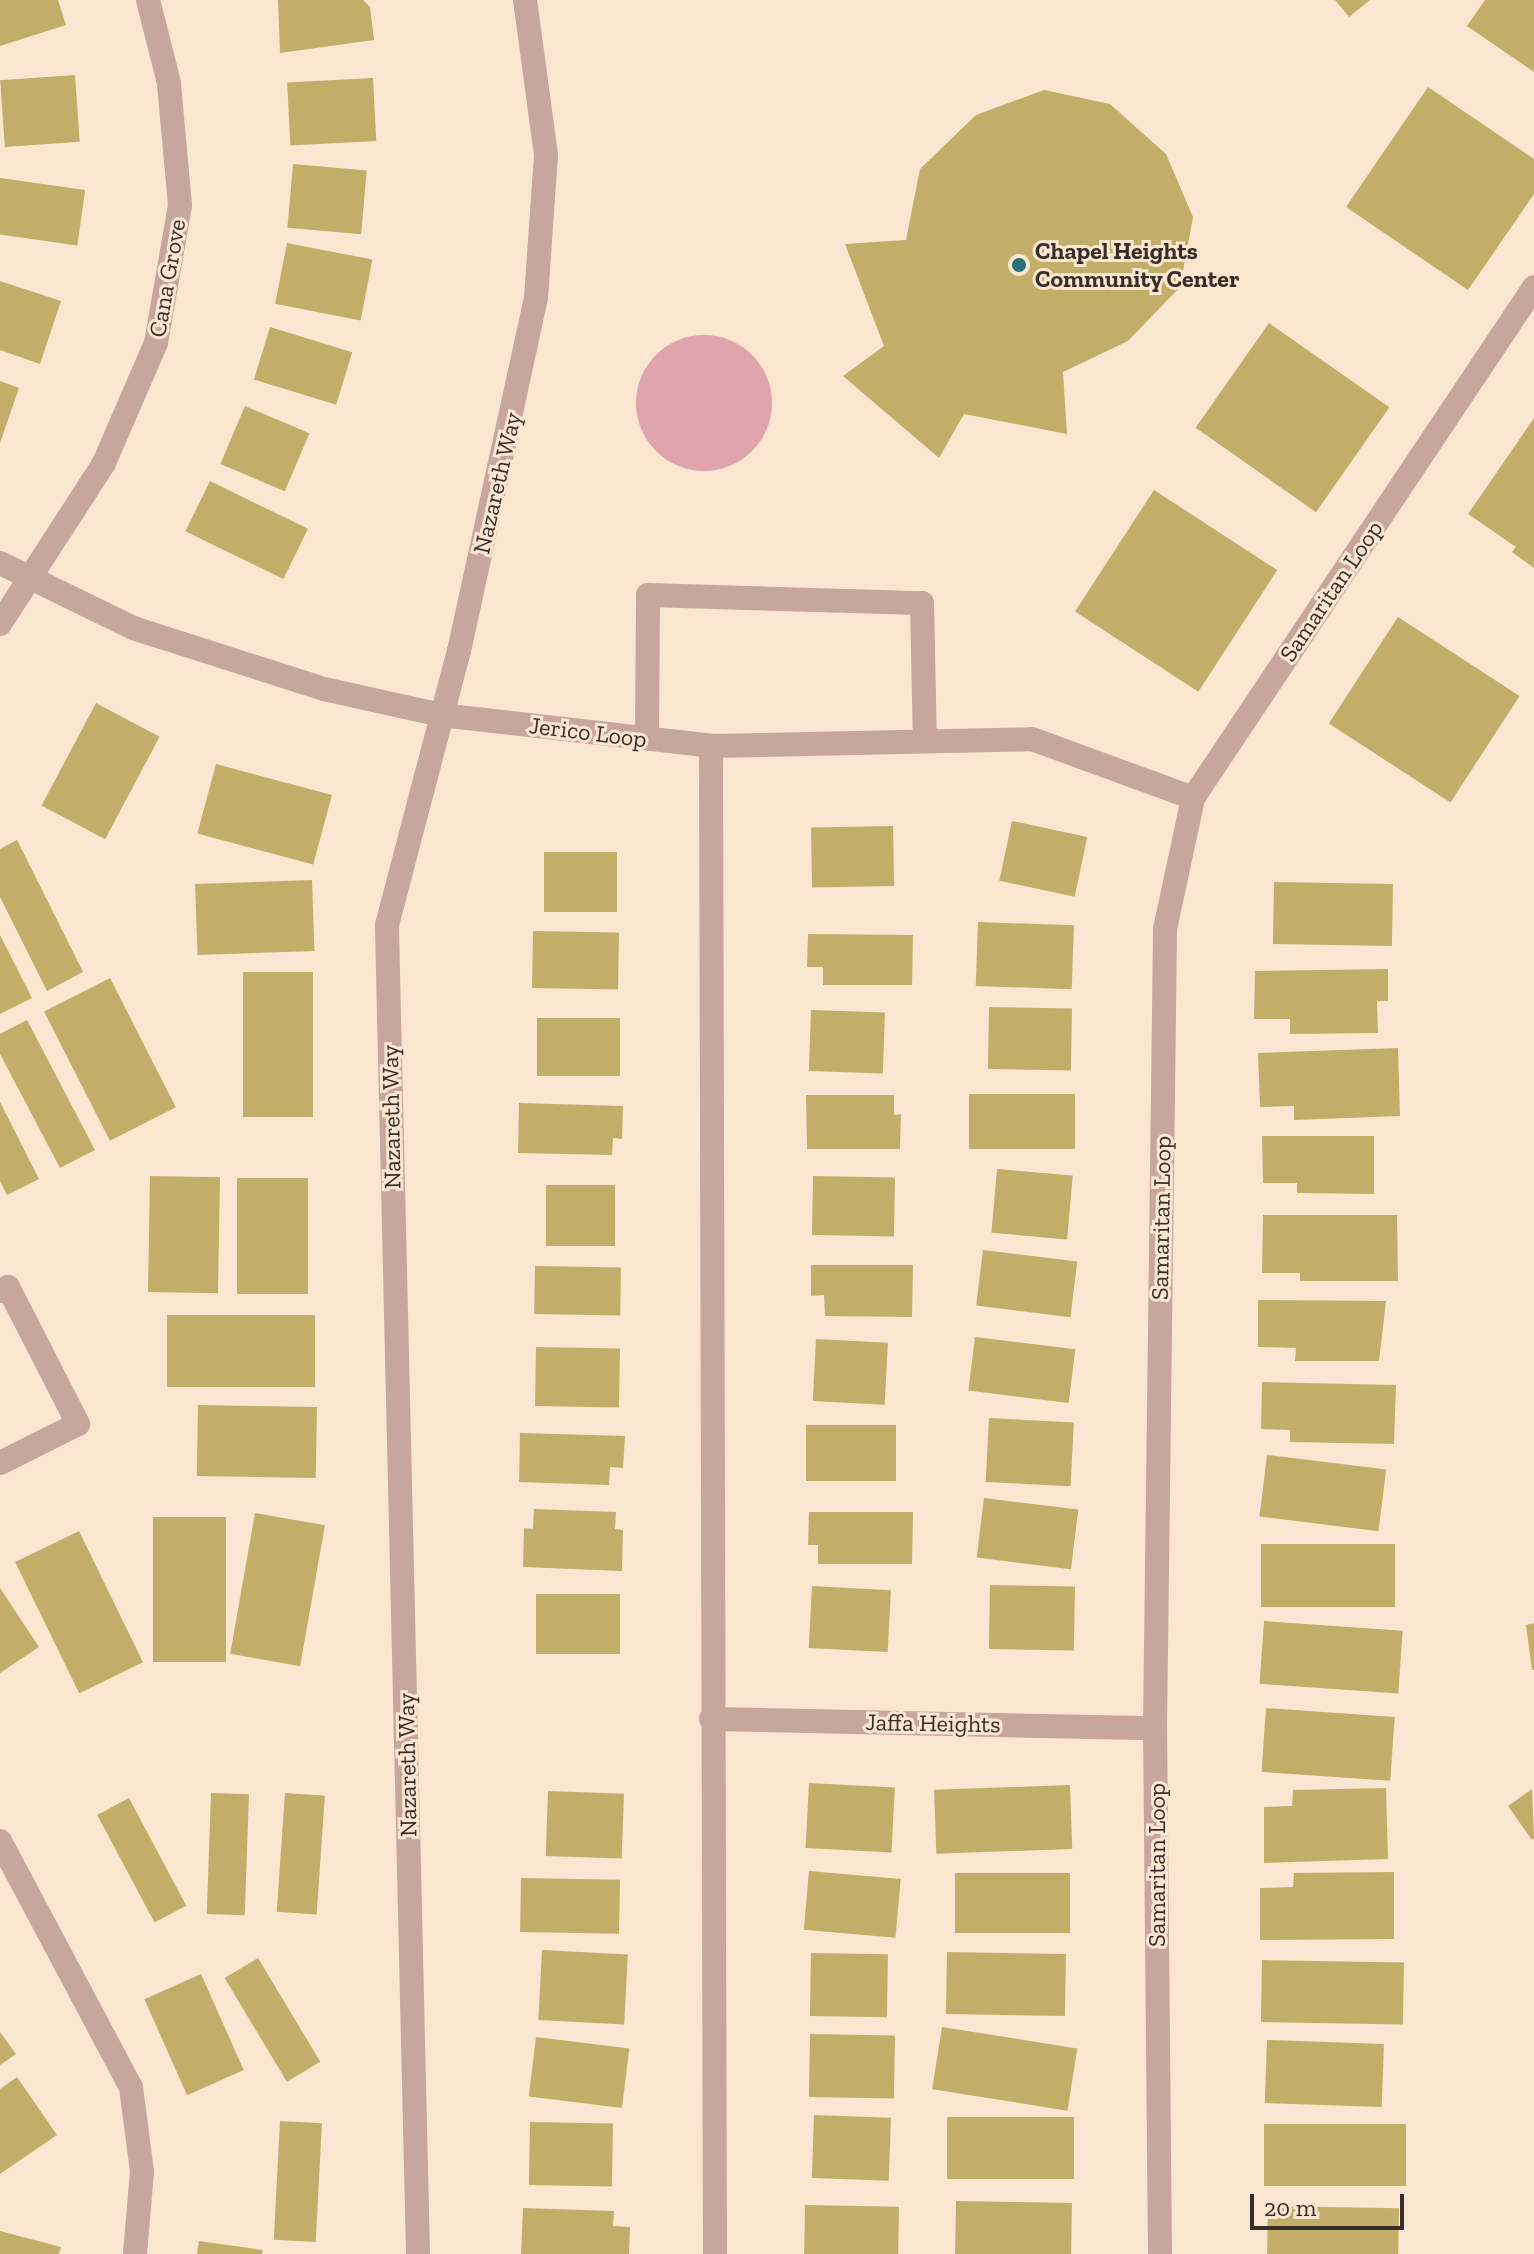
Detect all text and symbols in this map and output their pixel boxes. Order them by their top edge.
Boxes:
street label: Cana Grove [142,217,192,339]
place label: Chapel Heights Community Center [1035,237,1240,293]
marker: Chapel Heights Community Center [1010,256,1028,274]
street label: Nazareth Way [467,409,527,557]
street label: Samaritan Loop [1273,515,1389,667]
street label: Jerico Loop [528,711,648,753]
street label: Nazareth Way [375,1044,407,1190]
street label: Samaritan Loop [1145,1136,1177,1300]
street label: Nazareth Way [391,1692,423,1838]
street label: Jaffa Heights [865,1707,1001,1739]
street label: Samaritan Loop [1143,1783,1171,1947]
scale bar [1254,2178,1408,2228]
text: 20 m [1264,2193,1316,2222]

